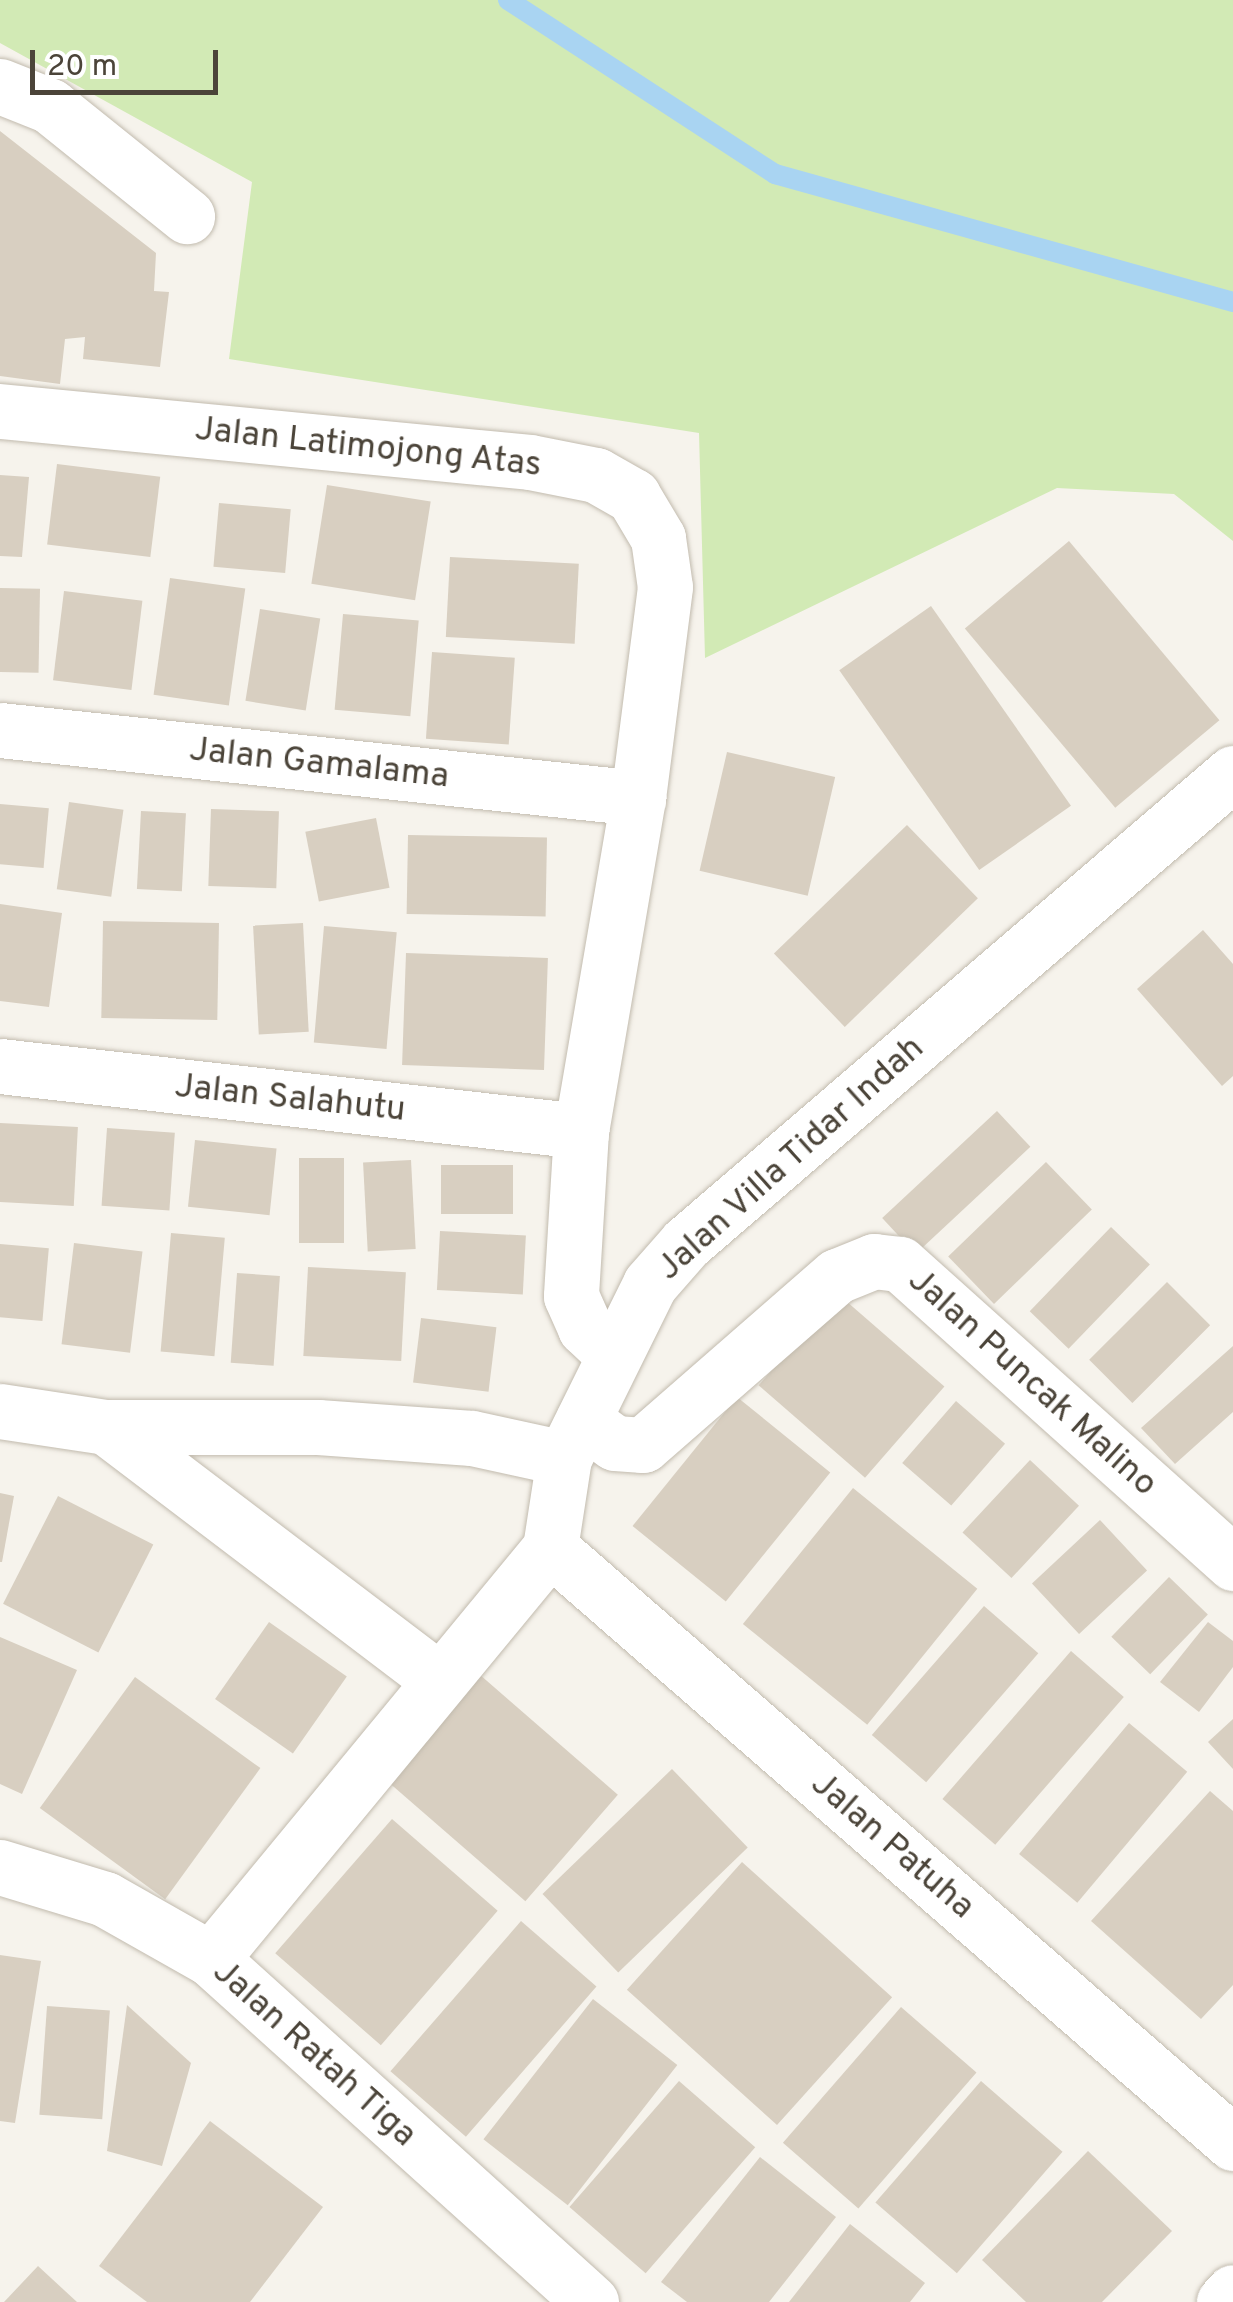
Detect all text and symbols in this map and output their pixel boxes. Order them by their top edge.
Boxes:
scale bar [35,30,222,92]
text: 20 m [47,49,117,86]
street label: Jalan Latimojong Atas [192,409,544,487]
street label: Jalan Gamalama [187,729,451,799]
street label: Jalan Villa Tidar Indah [648,1027,934,1291]
street label: Jalan Salahutu [172,1066,408,1132]
street label: Jalan Puncak Malino [899,1260,1165,1506]
street label: Jalan Patuha [802,1764,982,1928]
street label: Jalan Ratah Tiga [203,1951,425,2157]

